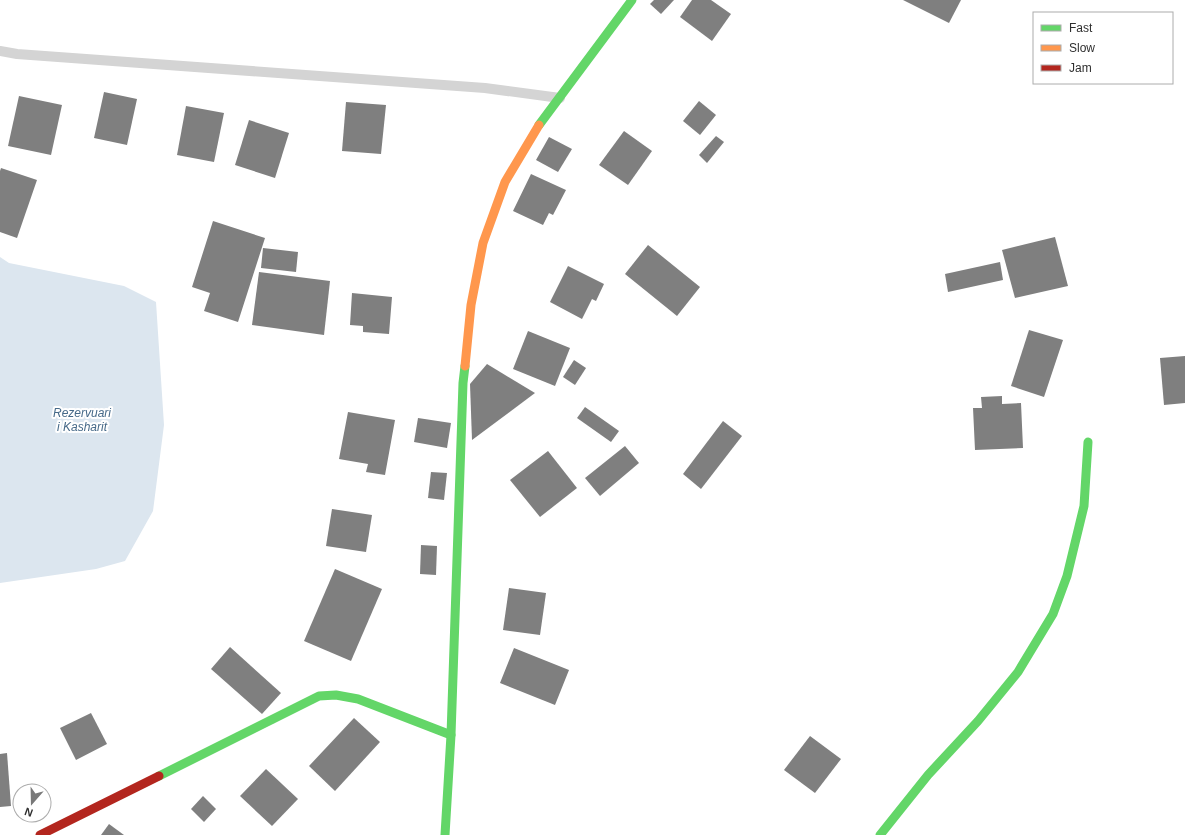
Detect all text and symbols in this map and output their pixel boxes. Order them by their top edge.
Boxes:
legend [1033,12,1173,84]
text: Fast [1069,21,1093,35]
text: Slow [1069,41,1095,55]
text: Jam [1069,61,1092,75]
water label: Rezervuari i Kasharit [53,406,111,434]
north arrow [12,783,52,823]
text: N [23,805,34,819]

